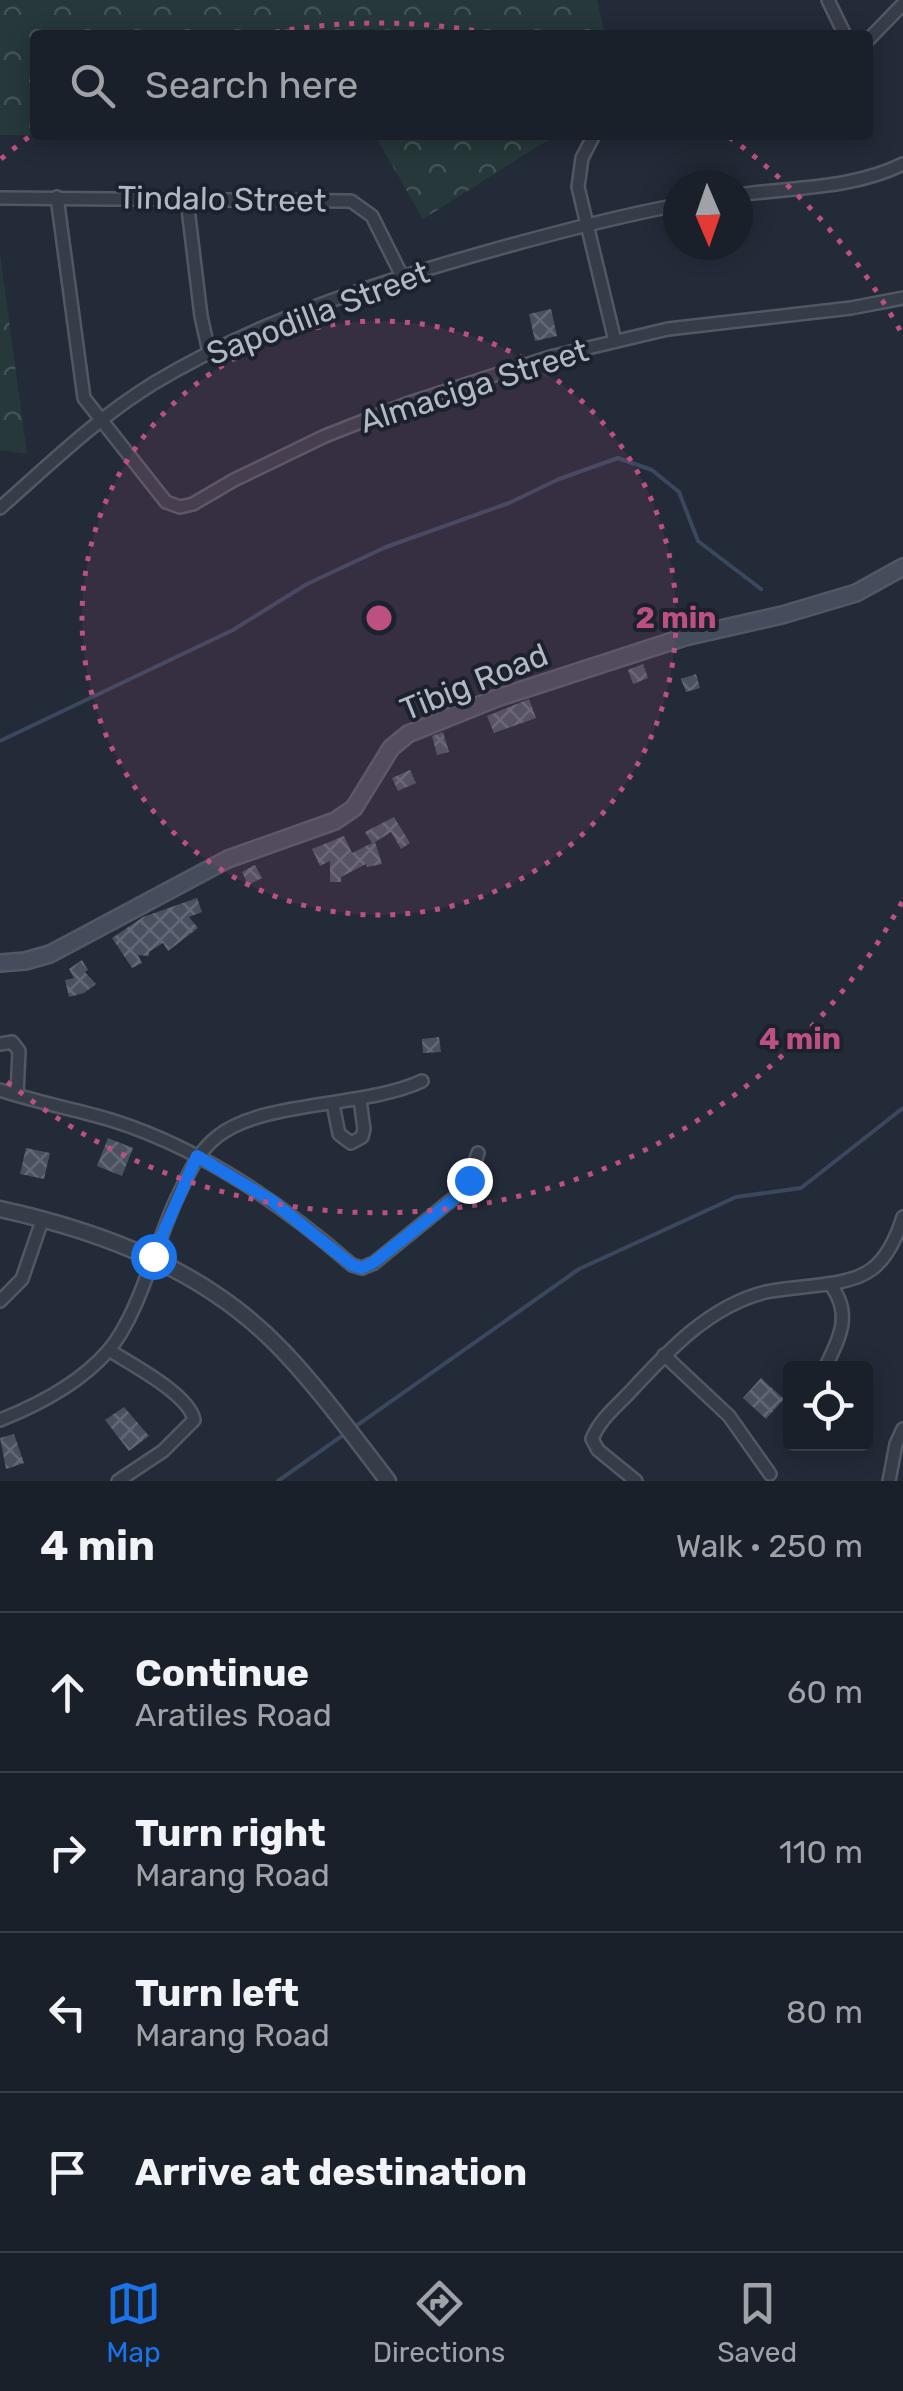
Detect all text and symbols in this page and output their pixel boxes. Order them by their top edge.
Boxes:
search box [30,30,873,140]
icon: search [65,58,120,113]
text: Search here [145,62,358,108]
north arrow [663,170,753,260]
street label: Tindalo Street [117,178,327,220]
street label: Sapodilla Street [201,253,435,373]
street label: Almaciga Street [355,331,593,441]
centre of rings [361,600,397,636]
text: 2 min [635,600,717,636]
street label: Tibig Road [395,635,553,729]
text: 4 min [759,1021,841,1057]
route end [447,1158,493,1204]
route start [131,1234,177,1280]
map controls [783,1361,873,1451]
button: locate [783,1361,873,1451]
text: 4 min [40,1521,155,1571]
text: Walk · 250 m [676,1527,863,1565]
text: Continue [135,1650,309,1696]
icon: ahead [40,1665,95,1720]
text: 60 m [787,1673,863,1711]
text: Aratiles Road [135,1696,332,1734]
text: Turn right [135,1810,326,1856]
icon: right [40,1825,95,1880]
text: 110 m [779,1833,863,1871]
text: Marang Road [135,1856,330,1894]
text: Turn left [135,1970,299,2016]
icon: left [40,1985,95,2040]
text: 80 m [786,1993,863,2031]
text: Marang Road [135,2016,330,2054]
icon: arrive [40,2145,95,2200]
text: Arrive at destination [135,2149,527,2195]
tab: Map [106,2276,161,2369]
tab: Directions [373,2276,505,2369]
tab: Saved [717,2276,797,2369]

